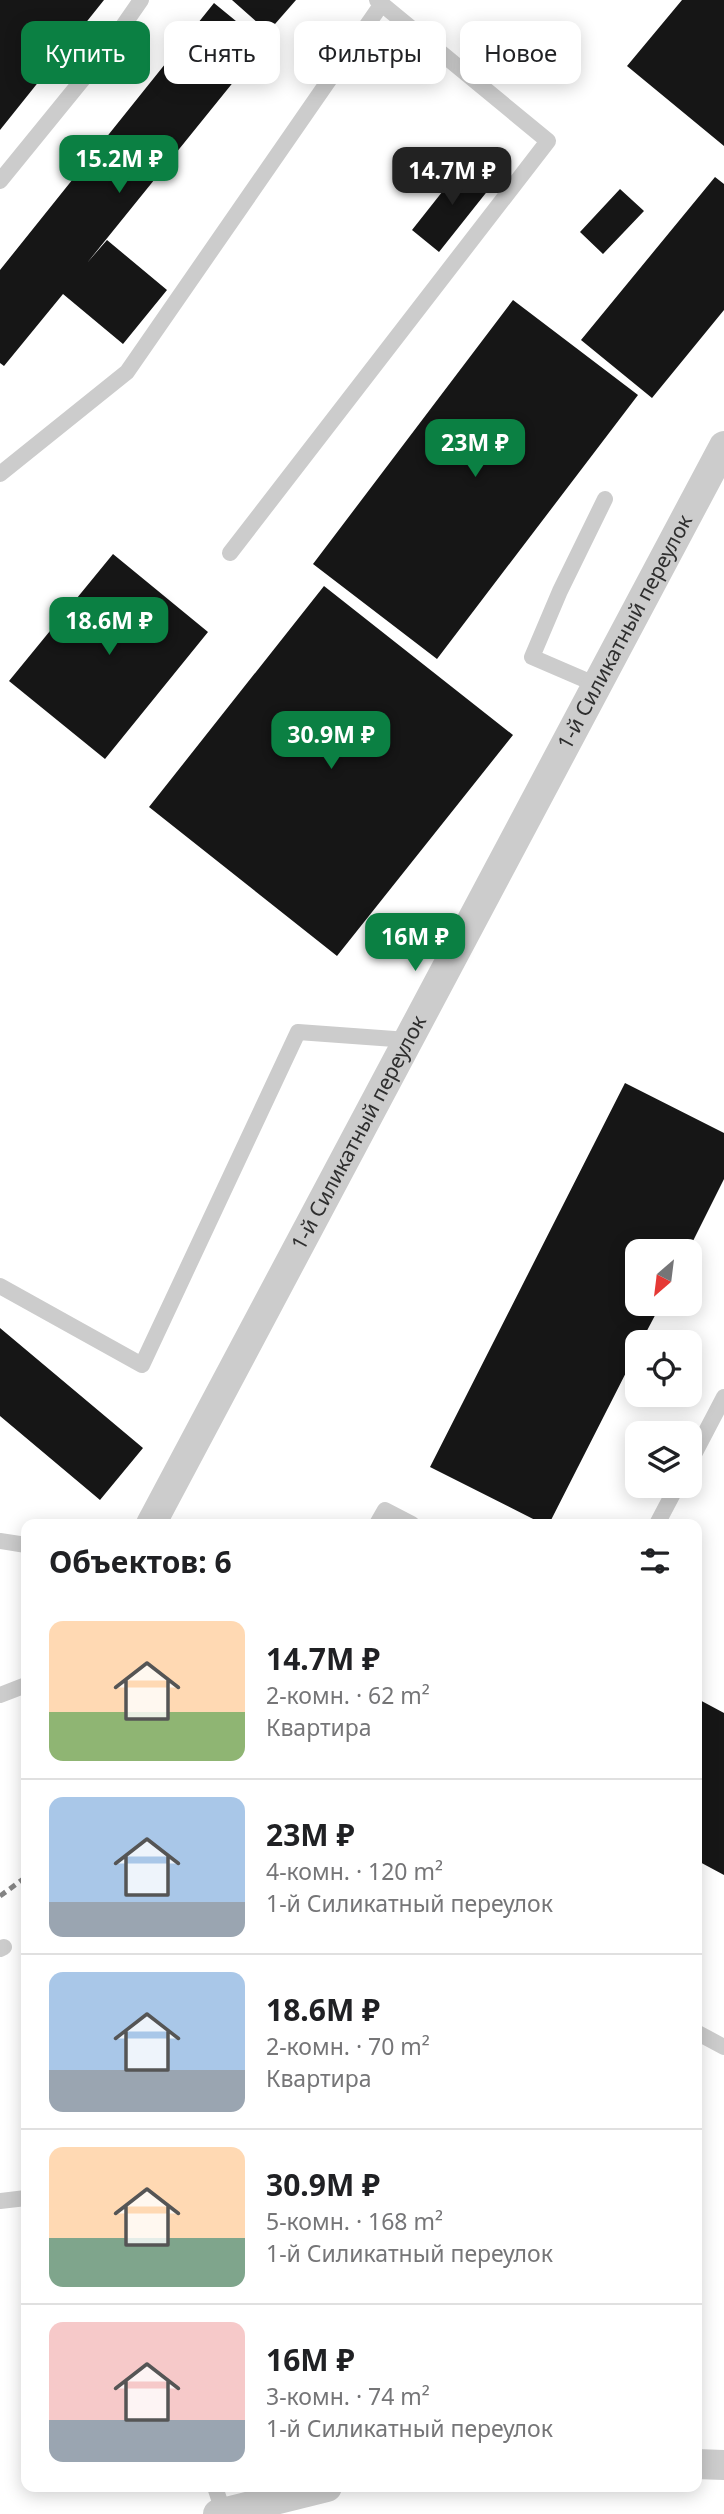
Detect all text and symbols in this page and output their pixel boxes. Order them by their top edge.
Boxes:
chip: Купить [21,21,150,84]
chip: Снять [164,21,280,84]
chip: Фильтры [294,21,446,84]
chip: Новое [460,21,581,84]
pin: 15.2M ₽ [54,136,184,195]
text: 15.2M ₽ [75,142,163,174]
pin: 14.7M ₽ [387,148,517,207]
text: 14.7M ₽ [408,154,496,186]
pin: 23M ₽ [426,420,524,479]
text: 23M ₽ [441,426,509,458]
street label: 1-й Силикатный переулок [550,509,698,754]
pin: 18.6M ₽ [44,598,174,657]
text: 18.6M ₽ [65,604,153,636]
pin: 30.9M ₽ [266,712,396,771]
text: 30.9M ₽ [287,718,375,750]
pin: 16M ₽ [366,914,464,973]
text: 16M ₽ [381,920,449,952]
street label: 1-й Силикатный переулок [284,1010,432,1255]
north arrow [625,1239,702,1316]
map controls [625,1239,702,1498]
button: locate [625,1330,702,1407]
button: layers [625,1421,702,1498]
text: Объектов: 6 [49,1541,232,1582]
icon: filters [636,1542,674,1580]
text: 14.7M ₽ [266,1638,380,1679]
icon: home [105,1649,189,1733]
text: 2-комн. · 62 m² [266,1679,430,1711]
text: Квартира [266,1711,372,1743]
text: 23M ₽ [266,1814,354,1855]
icon: home [105,1825,189,1909]
text: 4-комн. · 120 m² [266,1855,443,1887]
text: 1-й Силикатный переулок [266,1887,553,1919]
text: 18.6M ₽ [266,1989,380,2030]
icon: home [105,2000,189,2084]
text: 2-комн. · 70 m² [266,2030,430,2062]
text: Квартира [266,2062,372,2094]
text: 30.9M ₽ [266,2164,380,2205]
icon: home [105,2175,189,2259]
text: 5-комн. · 168 m² [266,2205,443,2237]
text: 1-й Силикатный переулок [266,2237,553,2269]
text: 16M ₽ [266,2339,354,2380]
icon: home [105,2350,189,2434]
text: 3-комн. · 74 m² [266,2380,430,2412]
text: 1-й Силикатный переулок [266,2412,553,2444]

